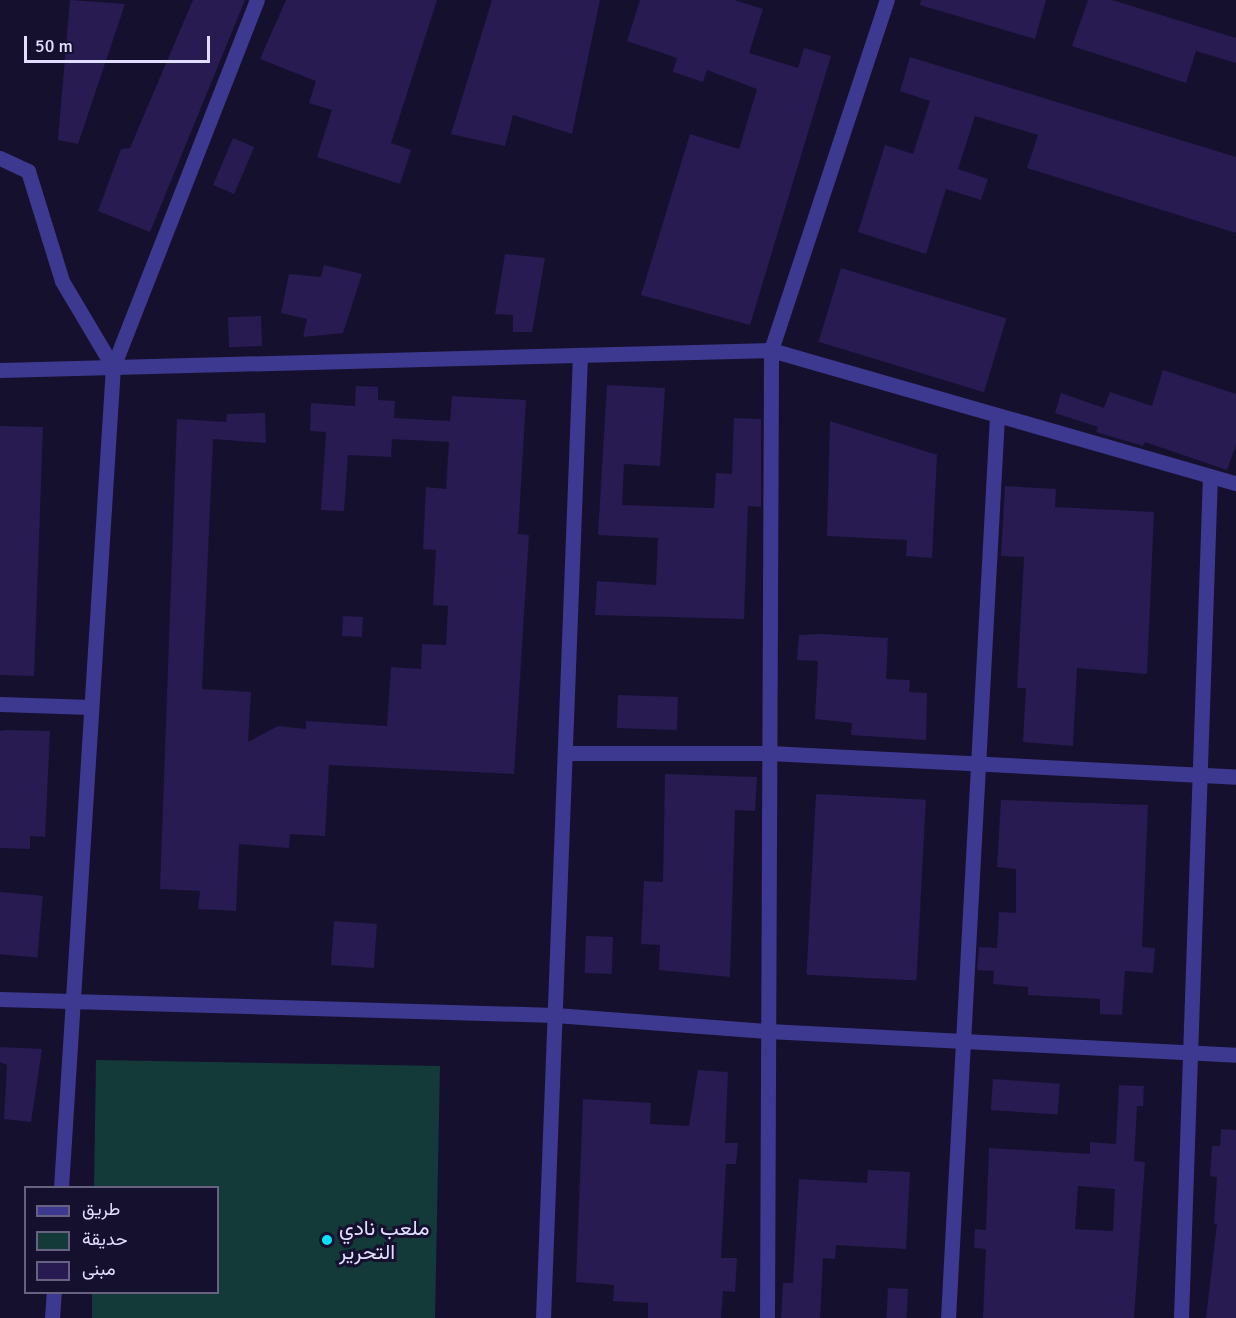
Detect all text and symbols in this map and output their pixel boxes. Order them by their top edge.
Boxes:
scale bar [27,24,213,62]
text: 50 m [35,35,73,57]
legend [24,1186,219,1294]
text: طريق [82,1198,120,1220]
place label: ملعب نادي التحرير [339,1215,429,1265]
text: حديقة [82,1228,128,1250]
marker: ملعب نادي التحرير [320,1233,334,1247]
text: مبنى [82,1258,116,1280]

